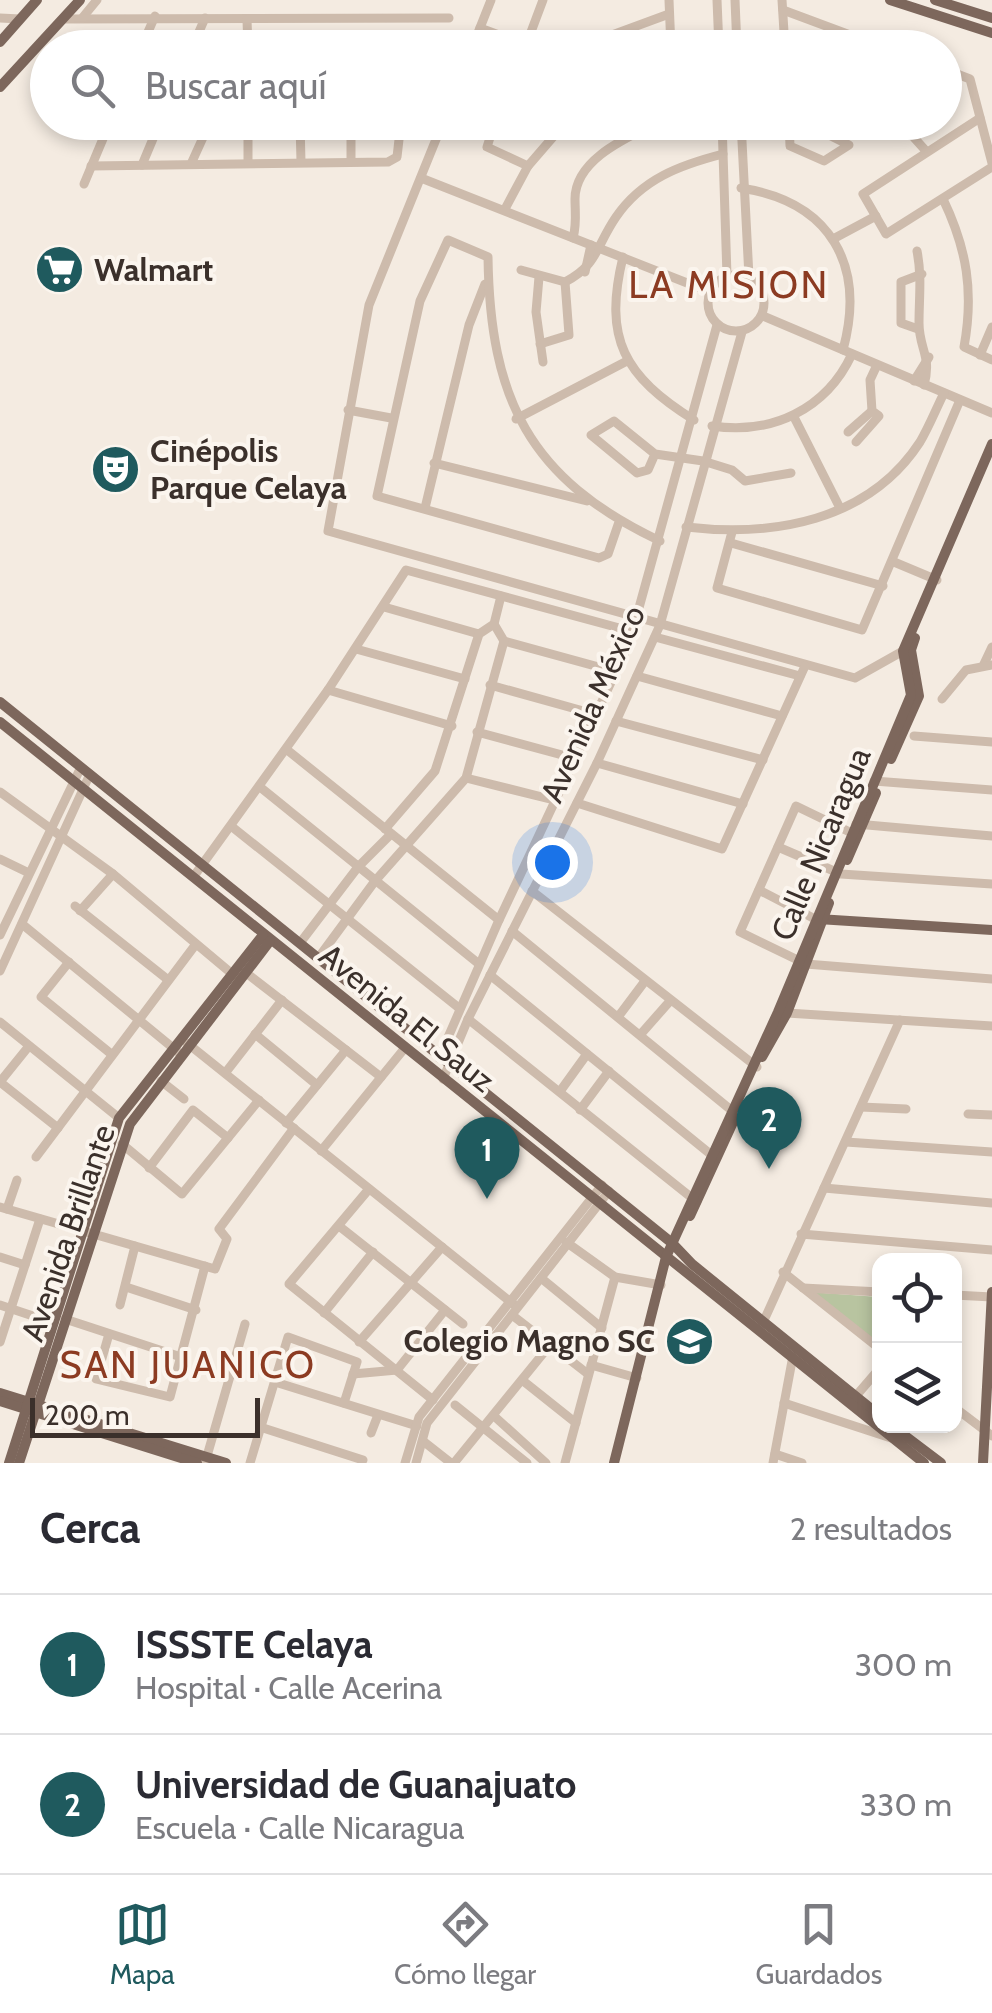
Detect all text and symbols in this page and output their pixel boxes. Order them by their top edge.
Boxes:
search box [30,30,962,140]
icon: search [65,58,120,113]
text: Buscar aquí [145,62,327,109]
supermarket icon: Walmart [33,244,85,296]
place label: Walmart [94,250,213,289]
district label: LA MISION [628,261,830,308]
place label: Cinépolis Parque Celaya [150,431,347,507]
theatre icon: Cinépolis Parque Celaya [89,443,141,495]
street label: Avenida México [532,599,653,808]
street label: Calle Nicaragua [762,741,879,946]
your location [527,837,578,888]
street label: Avenida El Sauz [312,935,503,1100]
pin: 2 [736,1086,802,1169]
pin: 1 [454,1116,520,1199]
street label: Avenida Brillante [12,1119,123,1346]
map controls [872,1253,962,1433]
button: locate [872,1253,962,1343]
school or university icon: Colegio Magno SC [664,1315,716,1367]
place label: Colegio Magno SC [403,1321,655,1360]
district label: SAN JUANICO [60,1341,316,1388]
button: layers [872,1343,962,1433]
scale bar [30,1393,260,1438]
text: 200 m [45,1398,130,1432]
text: Cerca [40,1502,140,1554]
text: 2 resultados [790,1509,952,1548]
text: ISSSTE Celaya [135,1621,373,1668]
text: 1 [67,1645,78,1684]
text: 300 m [855,1645,952,1684]
text: Hospital · Calle Acerina [135,1668,442,1707]
text: Universidad de Guanajuato [135,1761,577,1808]
text: 2 [64,1785,81,1824]
text: 330 m [860,1785,952,1824]
text: Escuela · Calle Nicaragua [135,1808,464,1847]
tab: Mapa [110,1897,175,1991]
tab: Cómo llegar [394,1897,536,1991]
tab: Guardados [756,1897,882,1991]

